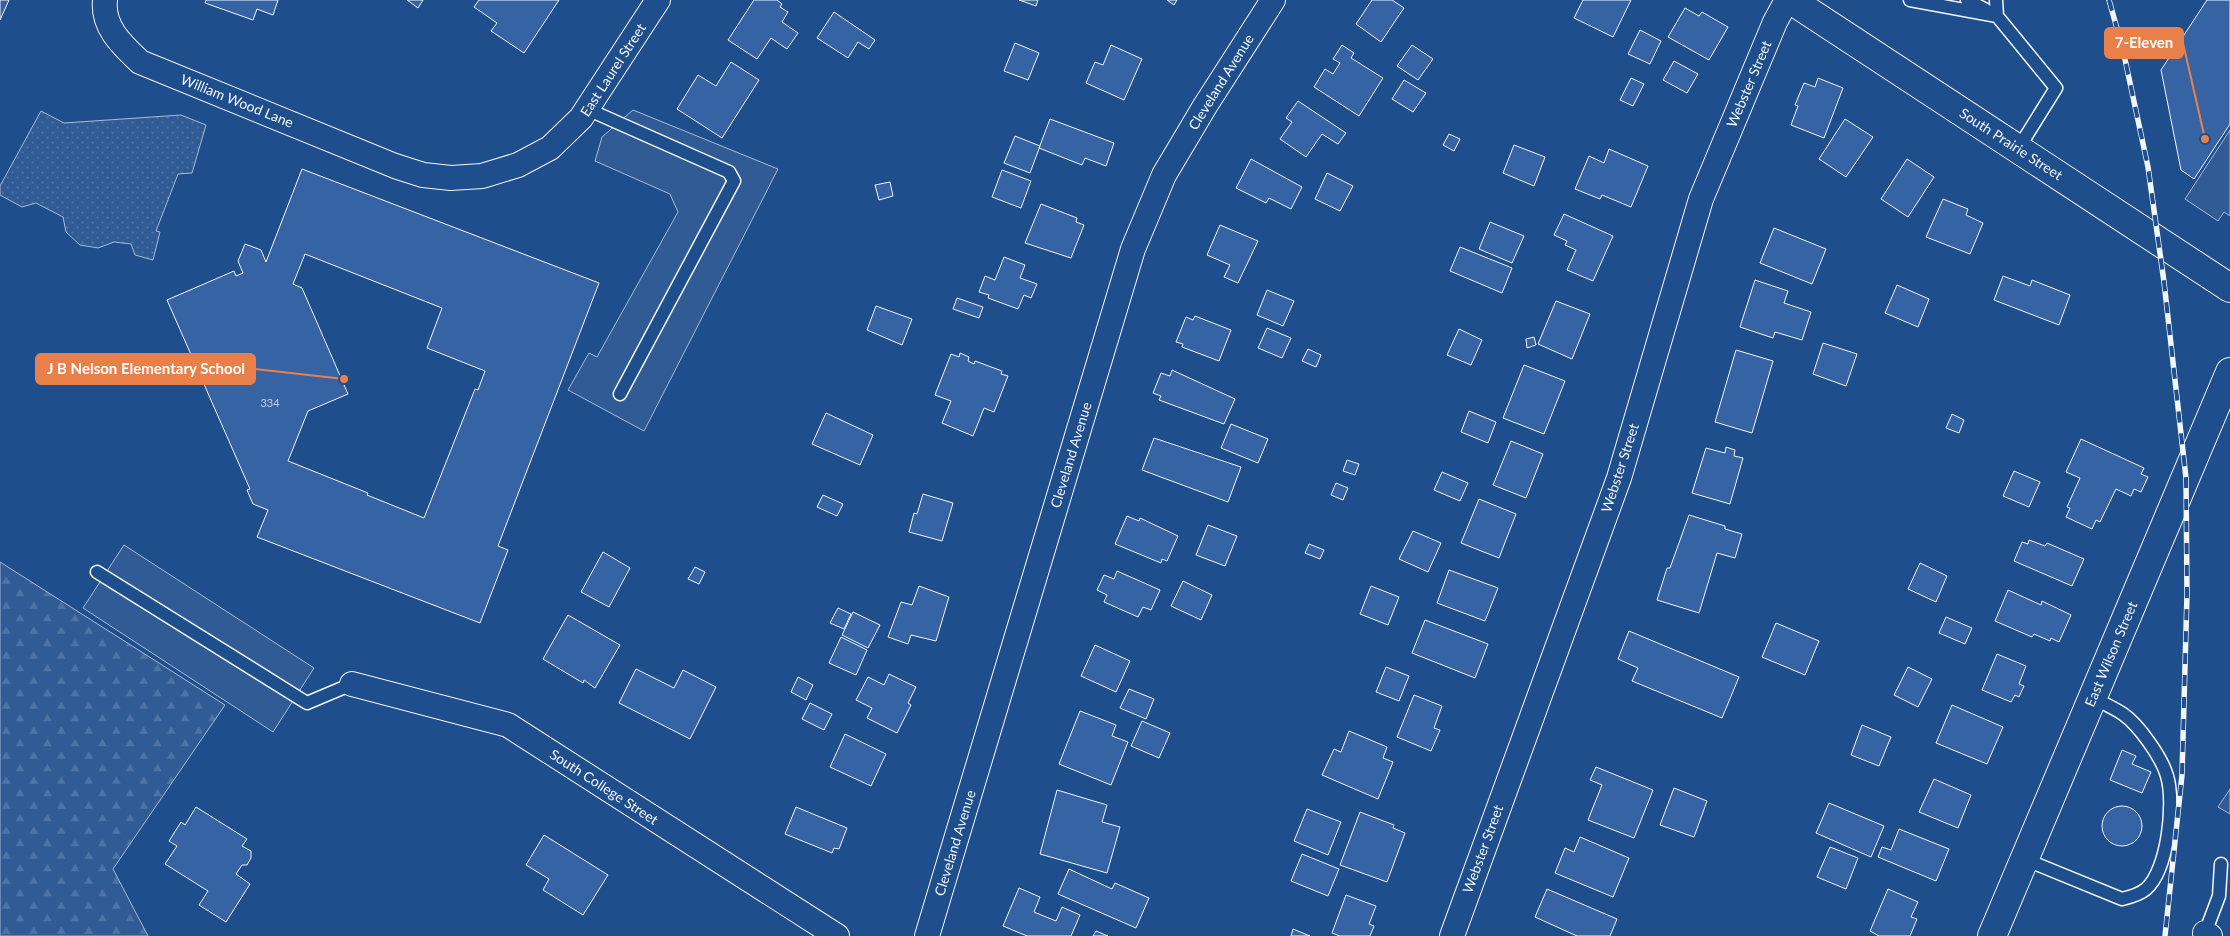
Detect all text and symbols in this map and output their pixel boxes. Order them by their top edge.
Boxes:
street label: East Laurel Street [576,20,649,119]
callout: 7-Eleven [2105,28,2183,58]
street label: Cleveland Avenue [1184,31,1257,133]
text: 7-Eleven [2115,33,2173,51]
street label: Webster Street [1723,38,1774,130]
street label: William Wood Lane [178,70,296,131]
street label: South Prairie Street [1956,104,2066,183]
callout: J B Nelson Elementary School [36,354,255,384]
text: J B Nelson Elementary School [47,359,245,377]
house number: 334 [260,396,280,409]
street label: Cleveland Avenue [1046,400,1095,510]
street label: Webster Street [1597,421,1642,515]
street label: East Wilson Street [2081,599,2140,709]
street label: South College Street [547,745,662,828]
street label: Cleveland Avenue [930,788,979,898]
street label: Webster Street [1459,802,1506,895]

